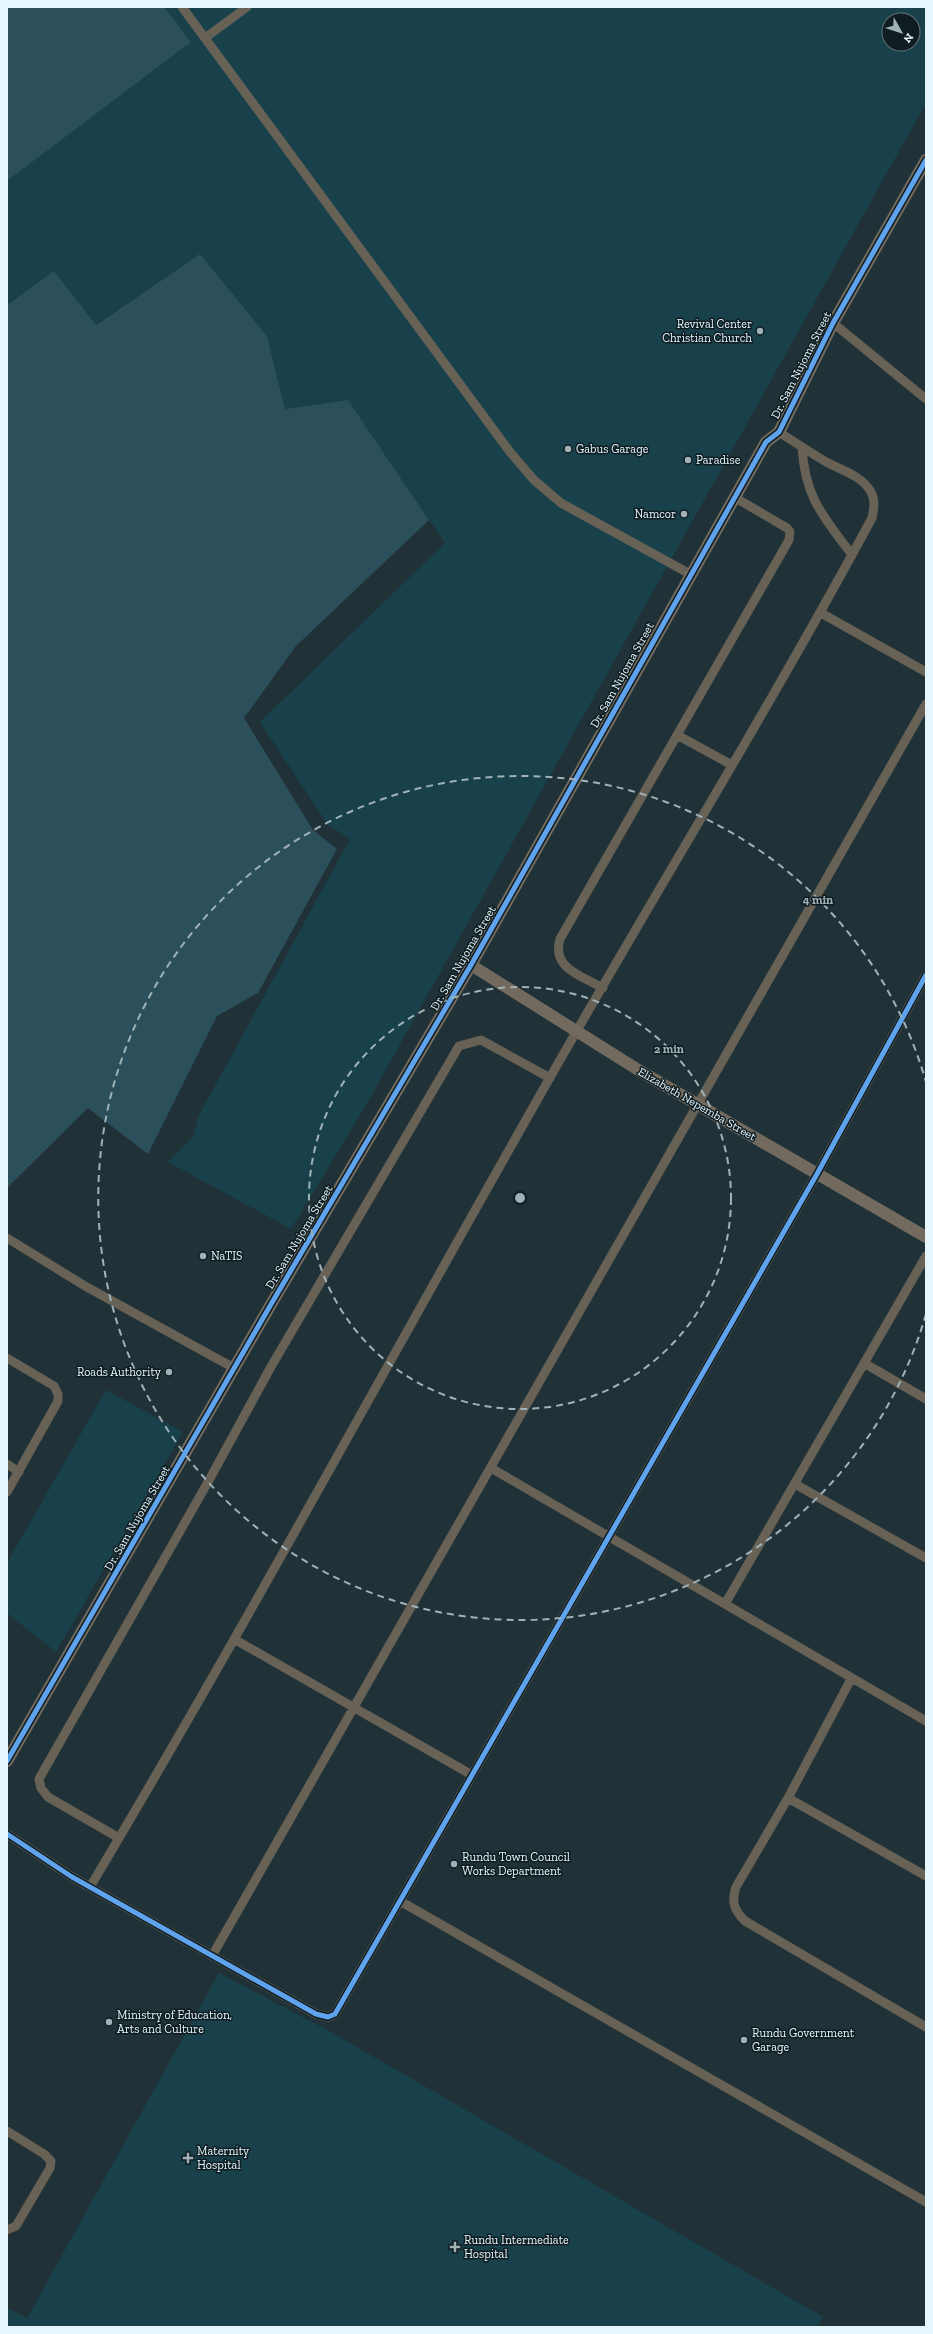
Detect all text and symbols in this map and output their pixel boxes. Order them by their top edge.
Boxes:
north arrow [881,12,921,52]
text: N [900,31,916,46]
street label: Dr. Sam Nujoma Street [768,308,835,421]
place label: Revival Center Christian Church [662,317,752,345]
marker: Revival Center Christian Church [755,326,765,336]
place label: Gabus Garage [576,442,649,456]
marker: Gabus Garage [563,444,573,454]
place label: Paradise [696,453,741,467]
marker: Paradise [683,455,693,465]
place label: Namcor [635,507,676,521]
marker: Namcor [679,509,689,519]
street label: Dr. Sam Nujoma Street [587,619,658,731]
text: 4 min [803,893,833,907]
street label: Dr. Sam Nujoma Street [427,903,500,1013]
text: 2 min [654,1042,684,1056]
street label: Elizabeth Nepemba Street [635,1064,759,1144]
street label: Dr. Sam Nujoma Street [262,1182,337,1292]
centre of rings [513,1191,527,1205]
place label: NaTIS [211,1249,242,1263]
marker: NaTIS [198,1251,208,1261]
place label: Roads Authority [77,1365,162,1379]
marker: Roads Authority [164,1367,174,1377]
street label: Dr. Sam Nujoma Street [101,1463,174,1573]
place label: Rundu Town Council Works Department [462,1850,570,1878]
marker: Rundu Town Council Works Department [449,1859,459,1869]
place label: Ministry of Education, Arts and Culture [117,2008,232,2036]
marker: Ministry of Education, Arts and Culture [104,2017,114,2027]
place label: Rundu Government Garage [752,2026,855,2054]
marker: Rundu Government Garage [739,2035,749,2045]
place label: Maternity Hospital [197,2144,250,2172]
marker: Maternity Hospital [182,2152,194,2164]
place label: Rundu Intermediate Hospital [464,2233,569,2261]
marker: Rundu Intermediate Hospital [449,2241,461,2253]

